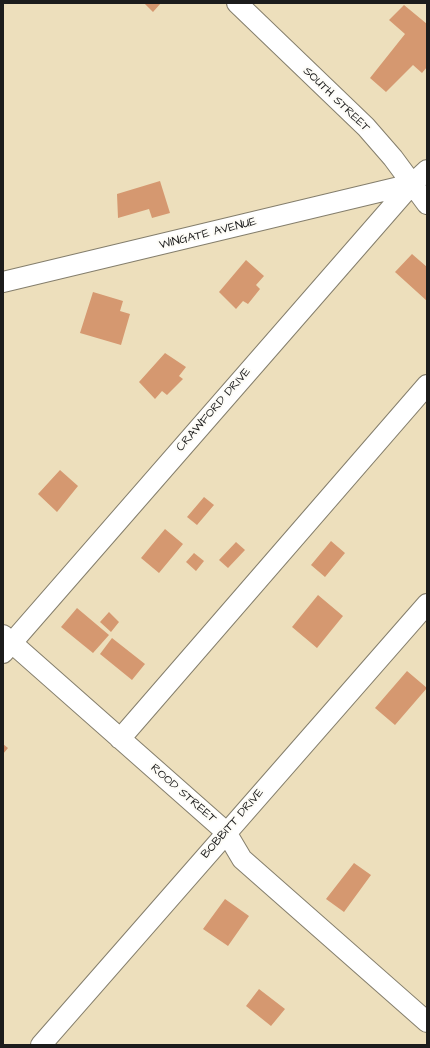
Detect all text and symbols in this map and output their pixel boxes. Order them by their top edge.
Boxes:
street label: SOUTH STREET [300,64,372,136]
street label: WINGATE AVENUE [158,215,258,253]
street label: CRAWFORD DRIVE [174,365,254,455]
street label: ROOD STREET [147,761,219,827]
street label: BOBBITT DRIVE [199,786,267,862]

